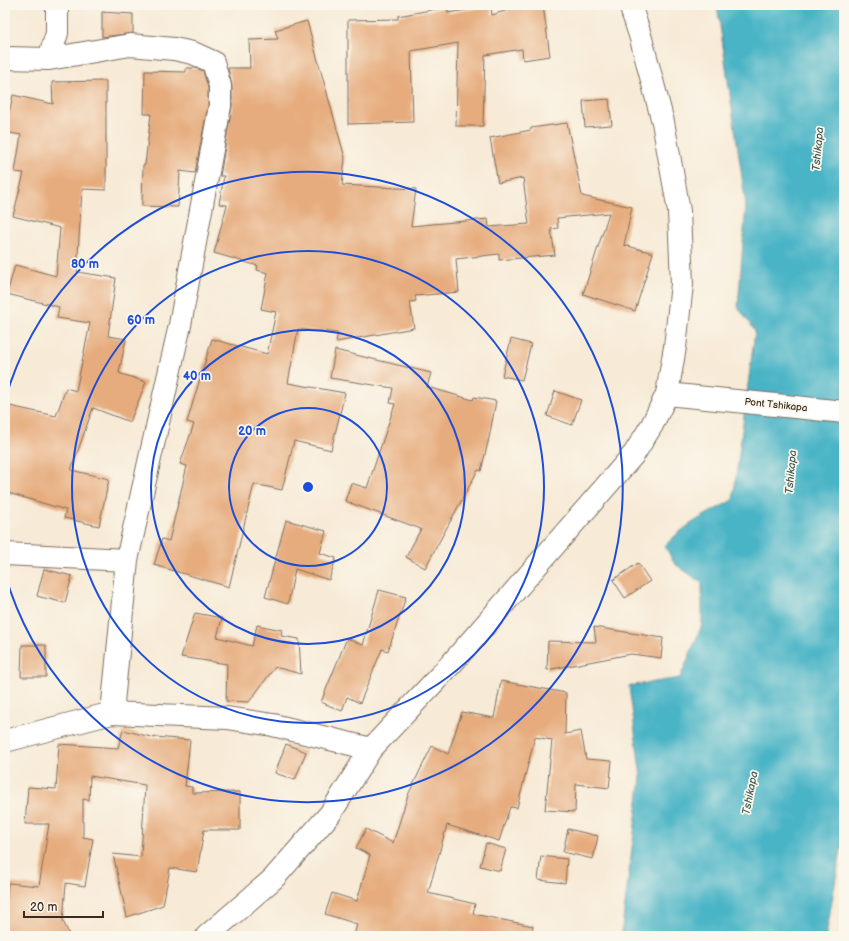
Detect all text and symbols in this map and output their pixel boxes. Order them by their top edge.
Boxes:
water label: Tshikapa [810,126,826,172]
text: 80 m [71,257,99,272]
text: 60 m [127,313,155,328]
text: 40 m [183,369,211,384]
street label: Pont Tshikapa [744,396,808,414]
text: 20 m [238,424,266,439]
water label: Tshikapa [783,449,799,495]
centre of rings [301,480,315,494]
water label: Tshikapa [739,770,761,816]
scale bar [24,893,103,919]
text: 20 m [30,900,57,915]

